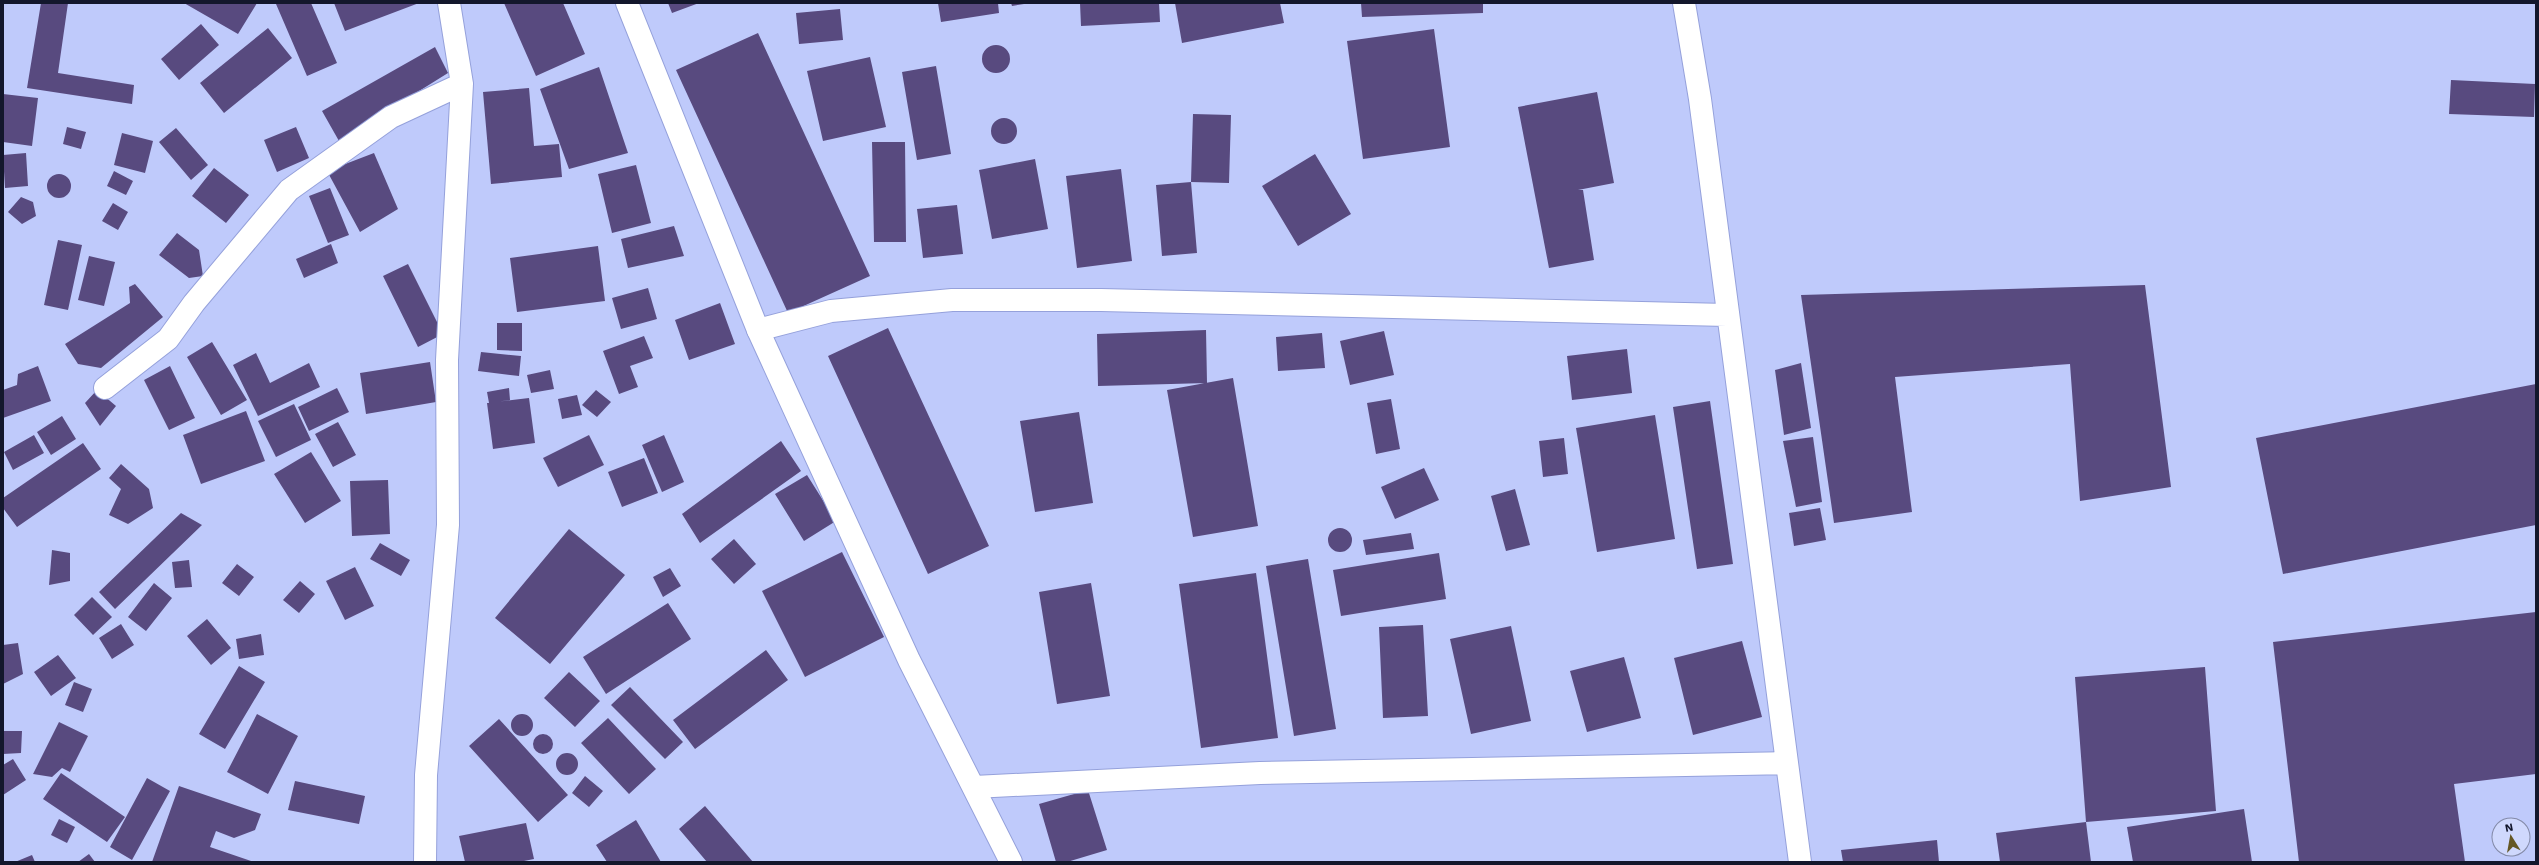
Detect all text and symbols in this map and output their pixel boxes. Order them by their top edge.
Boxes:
north arrow [2491,817,2531,857]
text: N [2504,821,2514,835]

